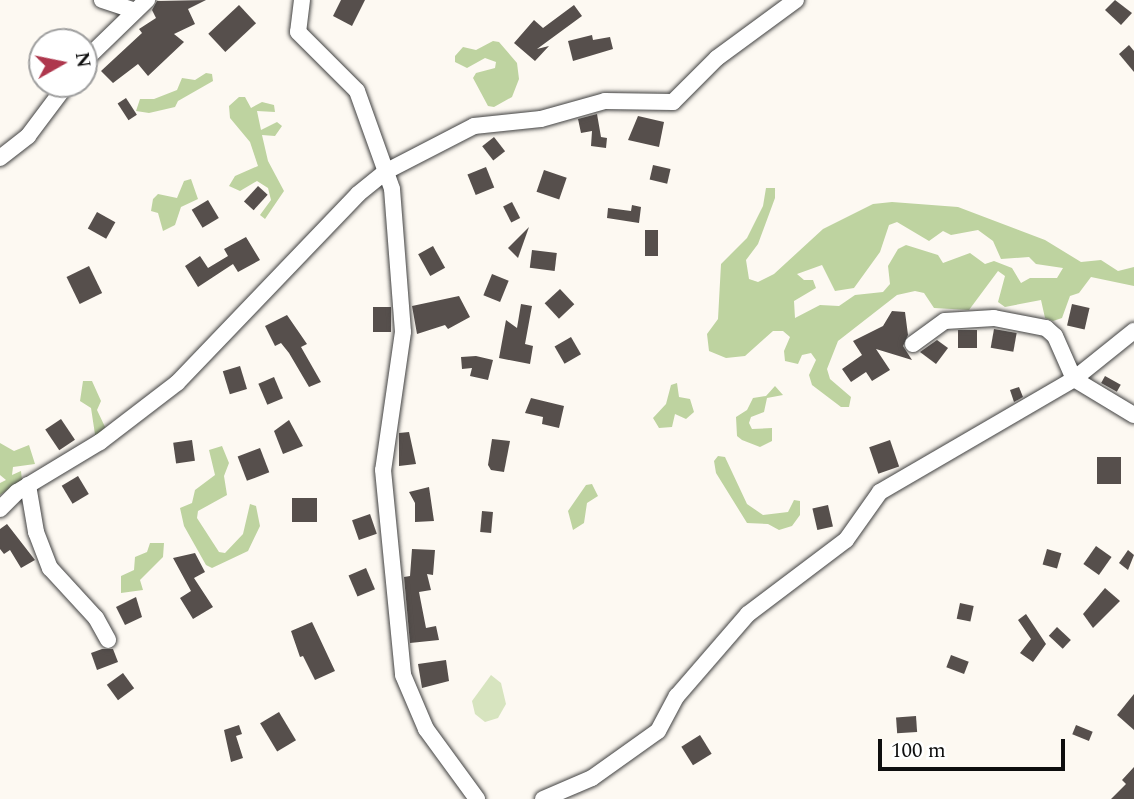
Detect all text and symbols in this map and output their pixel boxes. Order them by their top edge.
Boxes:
north arrow [28,28,98,98]
text: N [67,50,98,70]
scale bar [882,726,1069,770]
text: 100 m [891,735,946,767]

